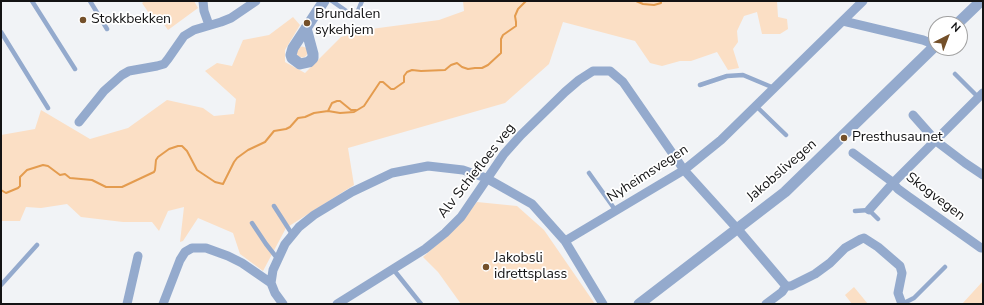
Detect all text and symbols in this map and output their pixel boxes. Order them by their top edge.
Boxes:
place label: Brundalen sykehjem [315,7,380,40]
place label: Stokkbekken [91,12,171,28]
marker: Stokkbekken [78,15,88,25]
north arrow [928,16,968,56]
marker: Brundalen sykehjem [302,18,312,28]
text: N [948,19,964,36]
street label: Alv Schiefloes veg [435,120,519,222]
place label: Presthusaunet [852,130,943,146]
marker: Presthusaunet [839,133,849,143]
street label: Jakobslivegen [744,136,820,206]
street label: Nyheimsvegen [604,142,692,206]
street label: Skogvegen [902,169,968,225]
place label: Jakobsli idrettsplass [494,251,567,284]
marker: Jakobsli idrettsplass [481,262,491,272]

